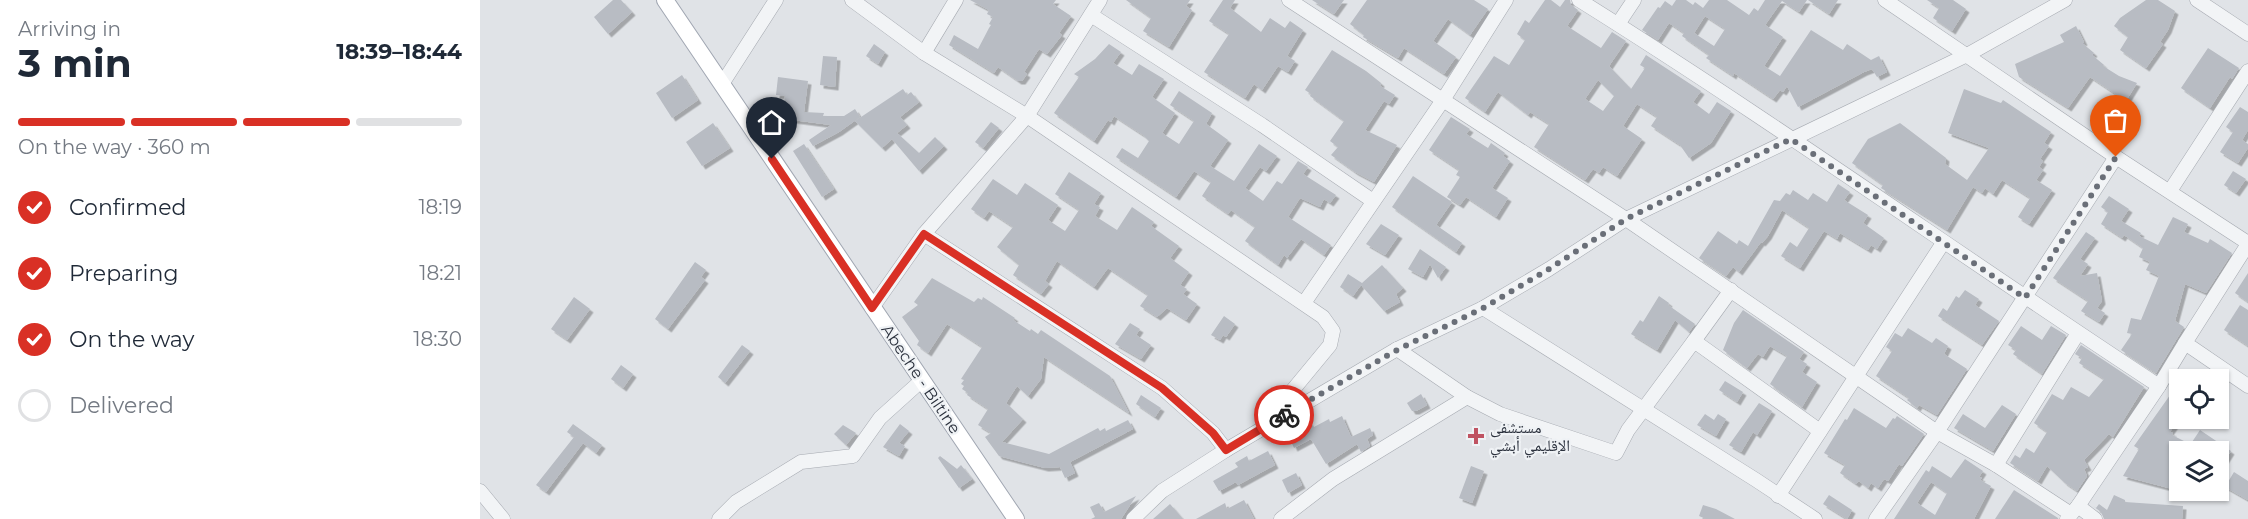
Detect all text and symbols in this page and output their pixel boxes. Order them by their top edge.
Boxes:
text: Arriving in [18,17,121,41]
text: 18:39–18:44 [336,38,462,65]
text: 3 min [18,39,132,87]
pin [2090,95,2141,157]
pin [746,97,797,159]
icon: bag [2099,104,2132,137]
icon: home [755,106,788,139]
text: On the way · 360 m [18,135,211,159]
icon: check [18,191,51,224]
text: Confirmed [69,194,186,221]
text: 18:19 [418,195,462,219]
icon: check [18,257,51,290]
text: Preparing [69,260,178,287]
text: 18:21 [419,261,462,285]
street label: Abeche - Biltine [877,321,965,437]
icon: check [18,323,51,356]
text: On the way [69,326,194,353]
text: 18:30 [413,327,462,351]
map controls [2169,369,2229,501]
button: locate [2169,369,2229,429]
courier [1254,385,1314,445]
text: Delivered [69,392,174,419]
icon: bike [1268,399,1301,432]
place label: مستشفى الإقليمي أبشي [1490,418,1570,458]
marker: مستشفى الإقليمي أبشي [1467,427,1485,445]
button: layers [2169,441,2229,501]

